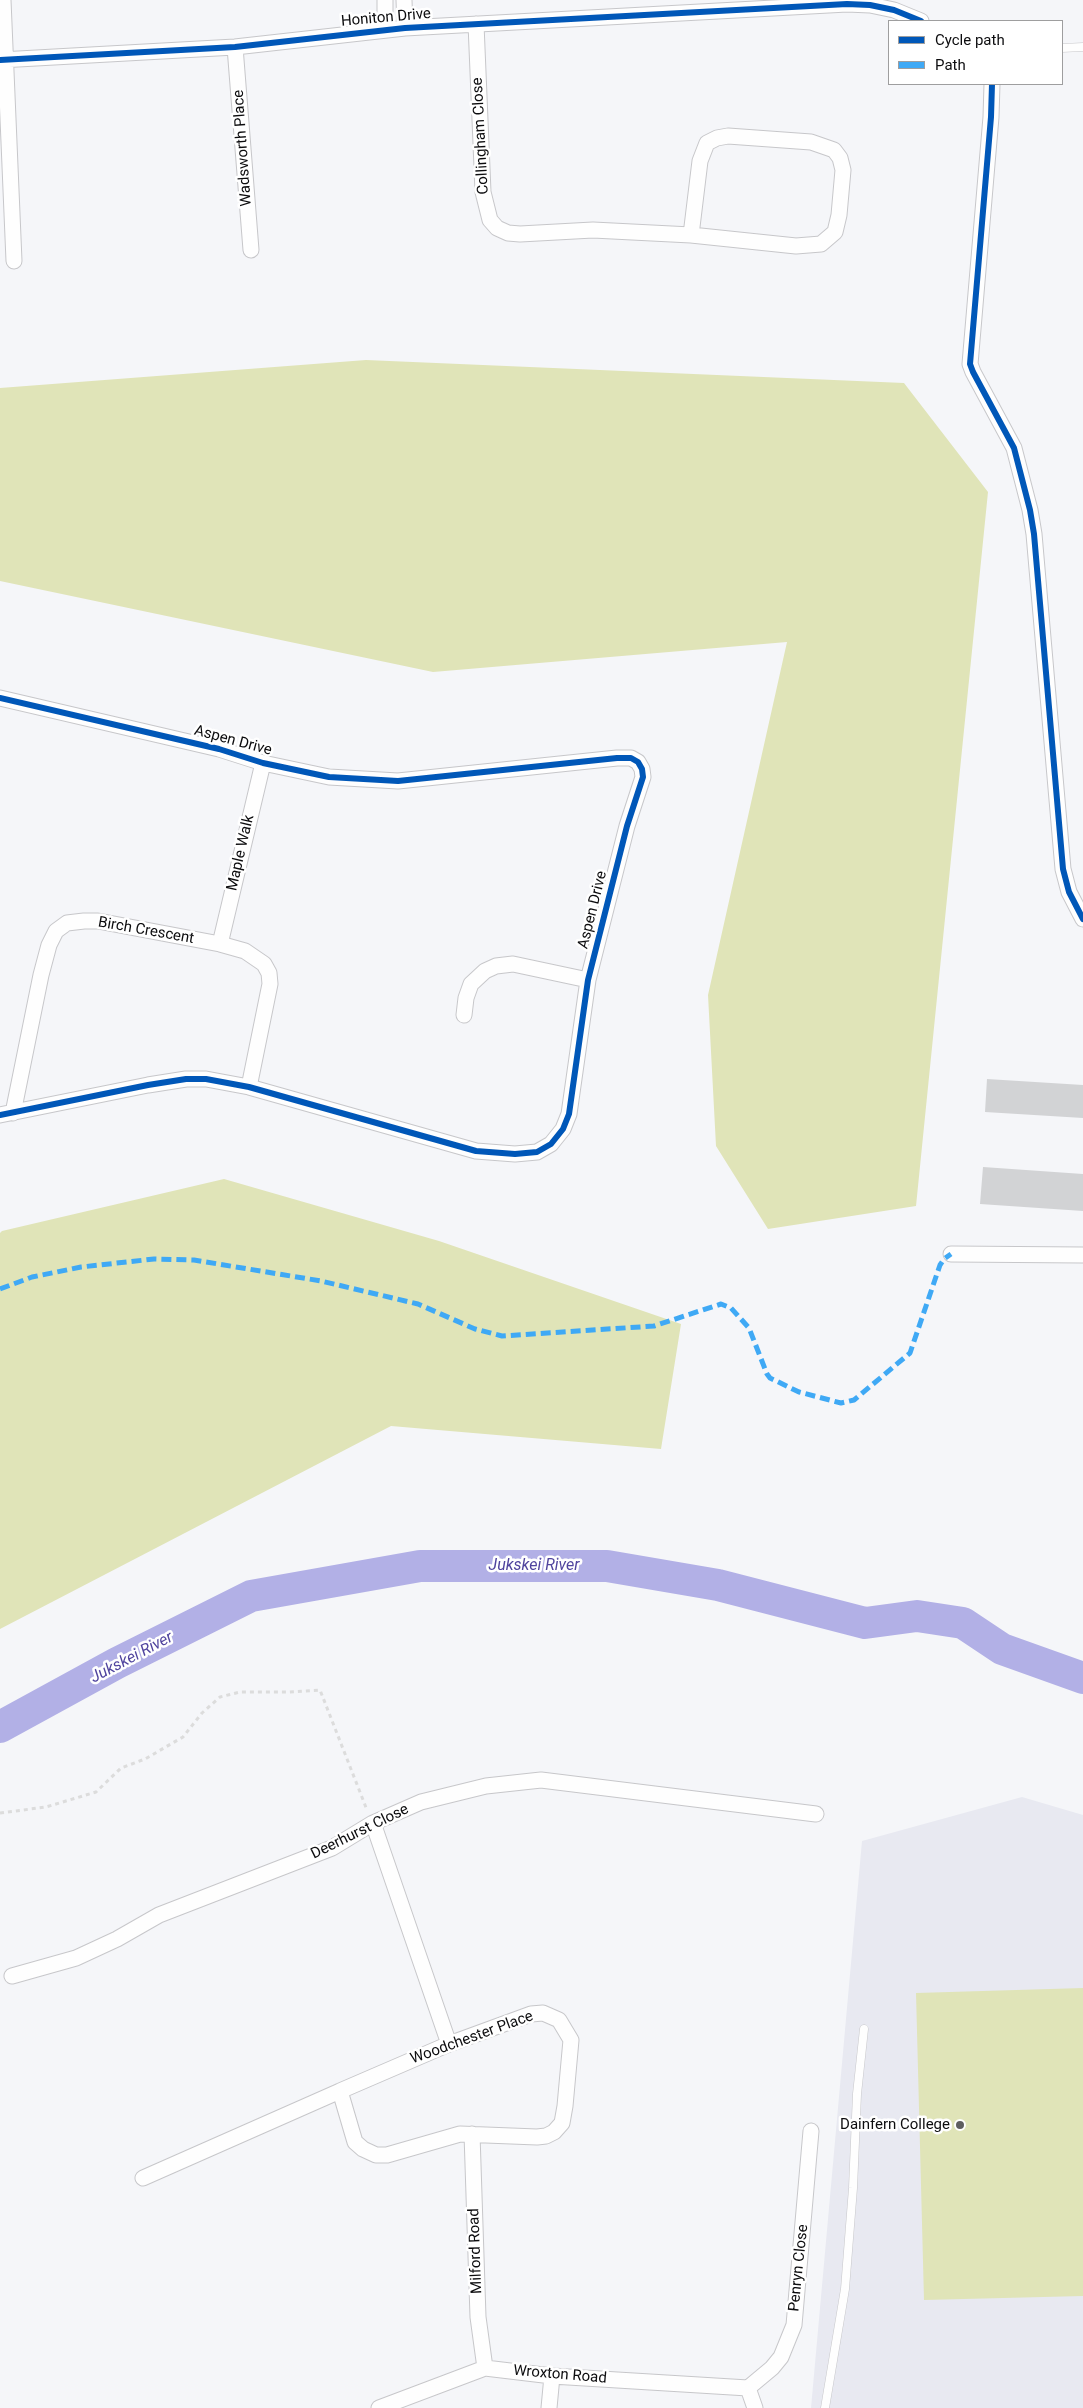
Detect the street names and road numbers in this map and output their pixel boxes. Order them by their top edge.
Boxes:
street label: Honiton Drive [340,5,432,31]
street label: Collingham Close [469,77,493,195]
street label: Wadsworth Place [230,89,256,207]
street label: Aspen Drive [192,722,274,760]
street label: Maple Walk [224,813,258,893]
street label: Aspen Drive [575,869,611,951]
street label: Birch Crescent [97,914,195,948]
street label: Deerhurst Close [308,1801,412,1863]
street label: Woodchester Place [408,2007,536,2069]
street label: Milford Road [466,2208,486,2294]
street label: Penryn Close [785,2224,813,2312]
street label: Wroxton Road [513,2362,607,2388]

